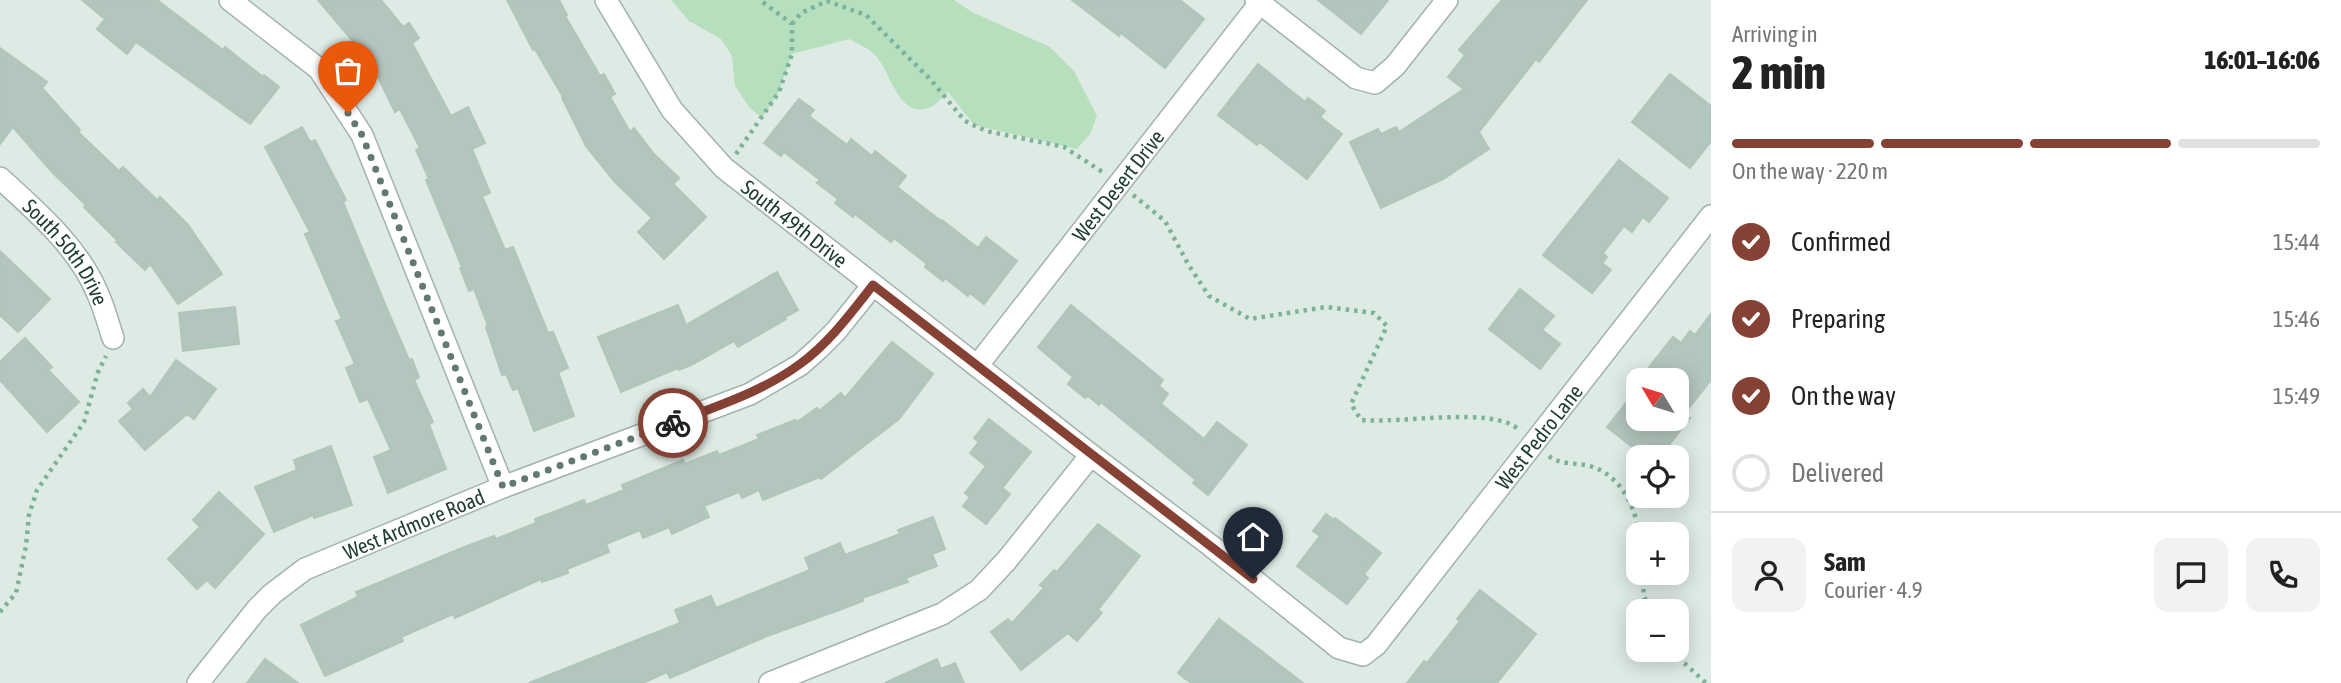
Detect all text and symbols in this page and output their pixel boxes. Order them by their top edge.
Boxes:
text: Arriving in [1732,21,1818,47]
pin [318,41,378,113]
text: 16:01–16:06 [2204,45,2320,75]
text: 2 min [1732,46,1826,99]
icon: bag [329,52,367,90]
street label: West Desert Drive [1067,125,1169,246]
text: On the way · 220 m [1732,158,1888,184]
street label: South 49th Drive [737,175,852,272]
street label: South 50th Drive [18,194,113,308]
icon: check [1732,223,1770,261]
text: Confirmed [1791,227,1891,257]
text: 15:44 [2273,229,2320,255]
icon: check [1732,300,1770,338]
text: Preparing [1791,304,1885,334]
text: 15:46 [2273,306,2320,332]
north arrow [1626,368,1689,430]
map controls [1626,368,1689,662]
icon: check [1732,377,1770,415]
street label: West Pedro Lane [1490,379,1587,494]
text: On the way [1791,381,1896,411]
text: 15:49 [2273,383,2320,409]
courier [638,388,708,458]
icon: bike [654,404,692,442]
button: locate [1626,445,1689,508]
text: Delivered [1791,458,1884,488]
street label: West Ardmore Road [340,484,488,564]
pin [1223,507,1283,579]
icon: home [1234,518,1272,556]
button: + [1626,522,1689,585]
button: person [1732,538,1806,612]
button: chat [2154,538,2228,612]
button: phone [2246,538,2320,612]
text: Sam [1824,547,1866,577]
text: Courier · 4.9 [1824,577,1923,603]
button: − [1626,599,1689,662]

